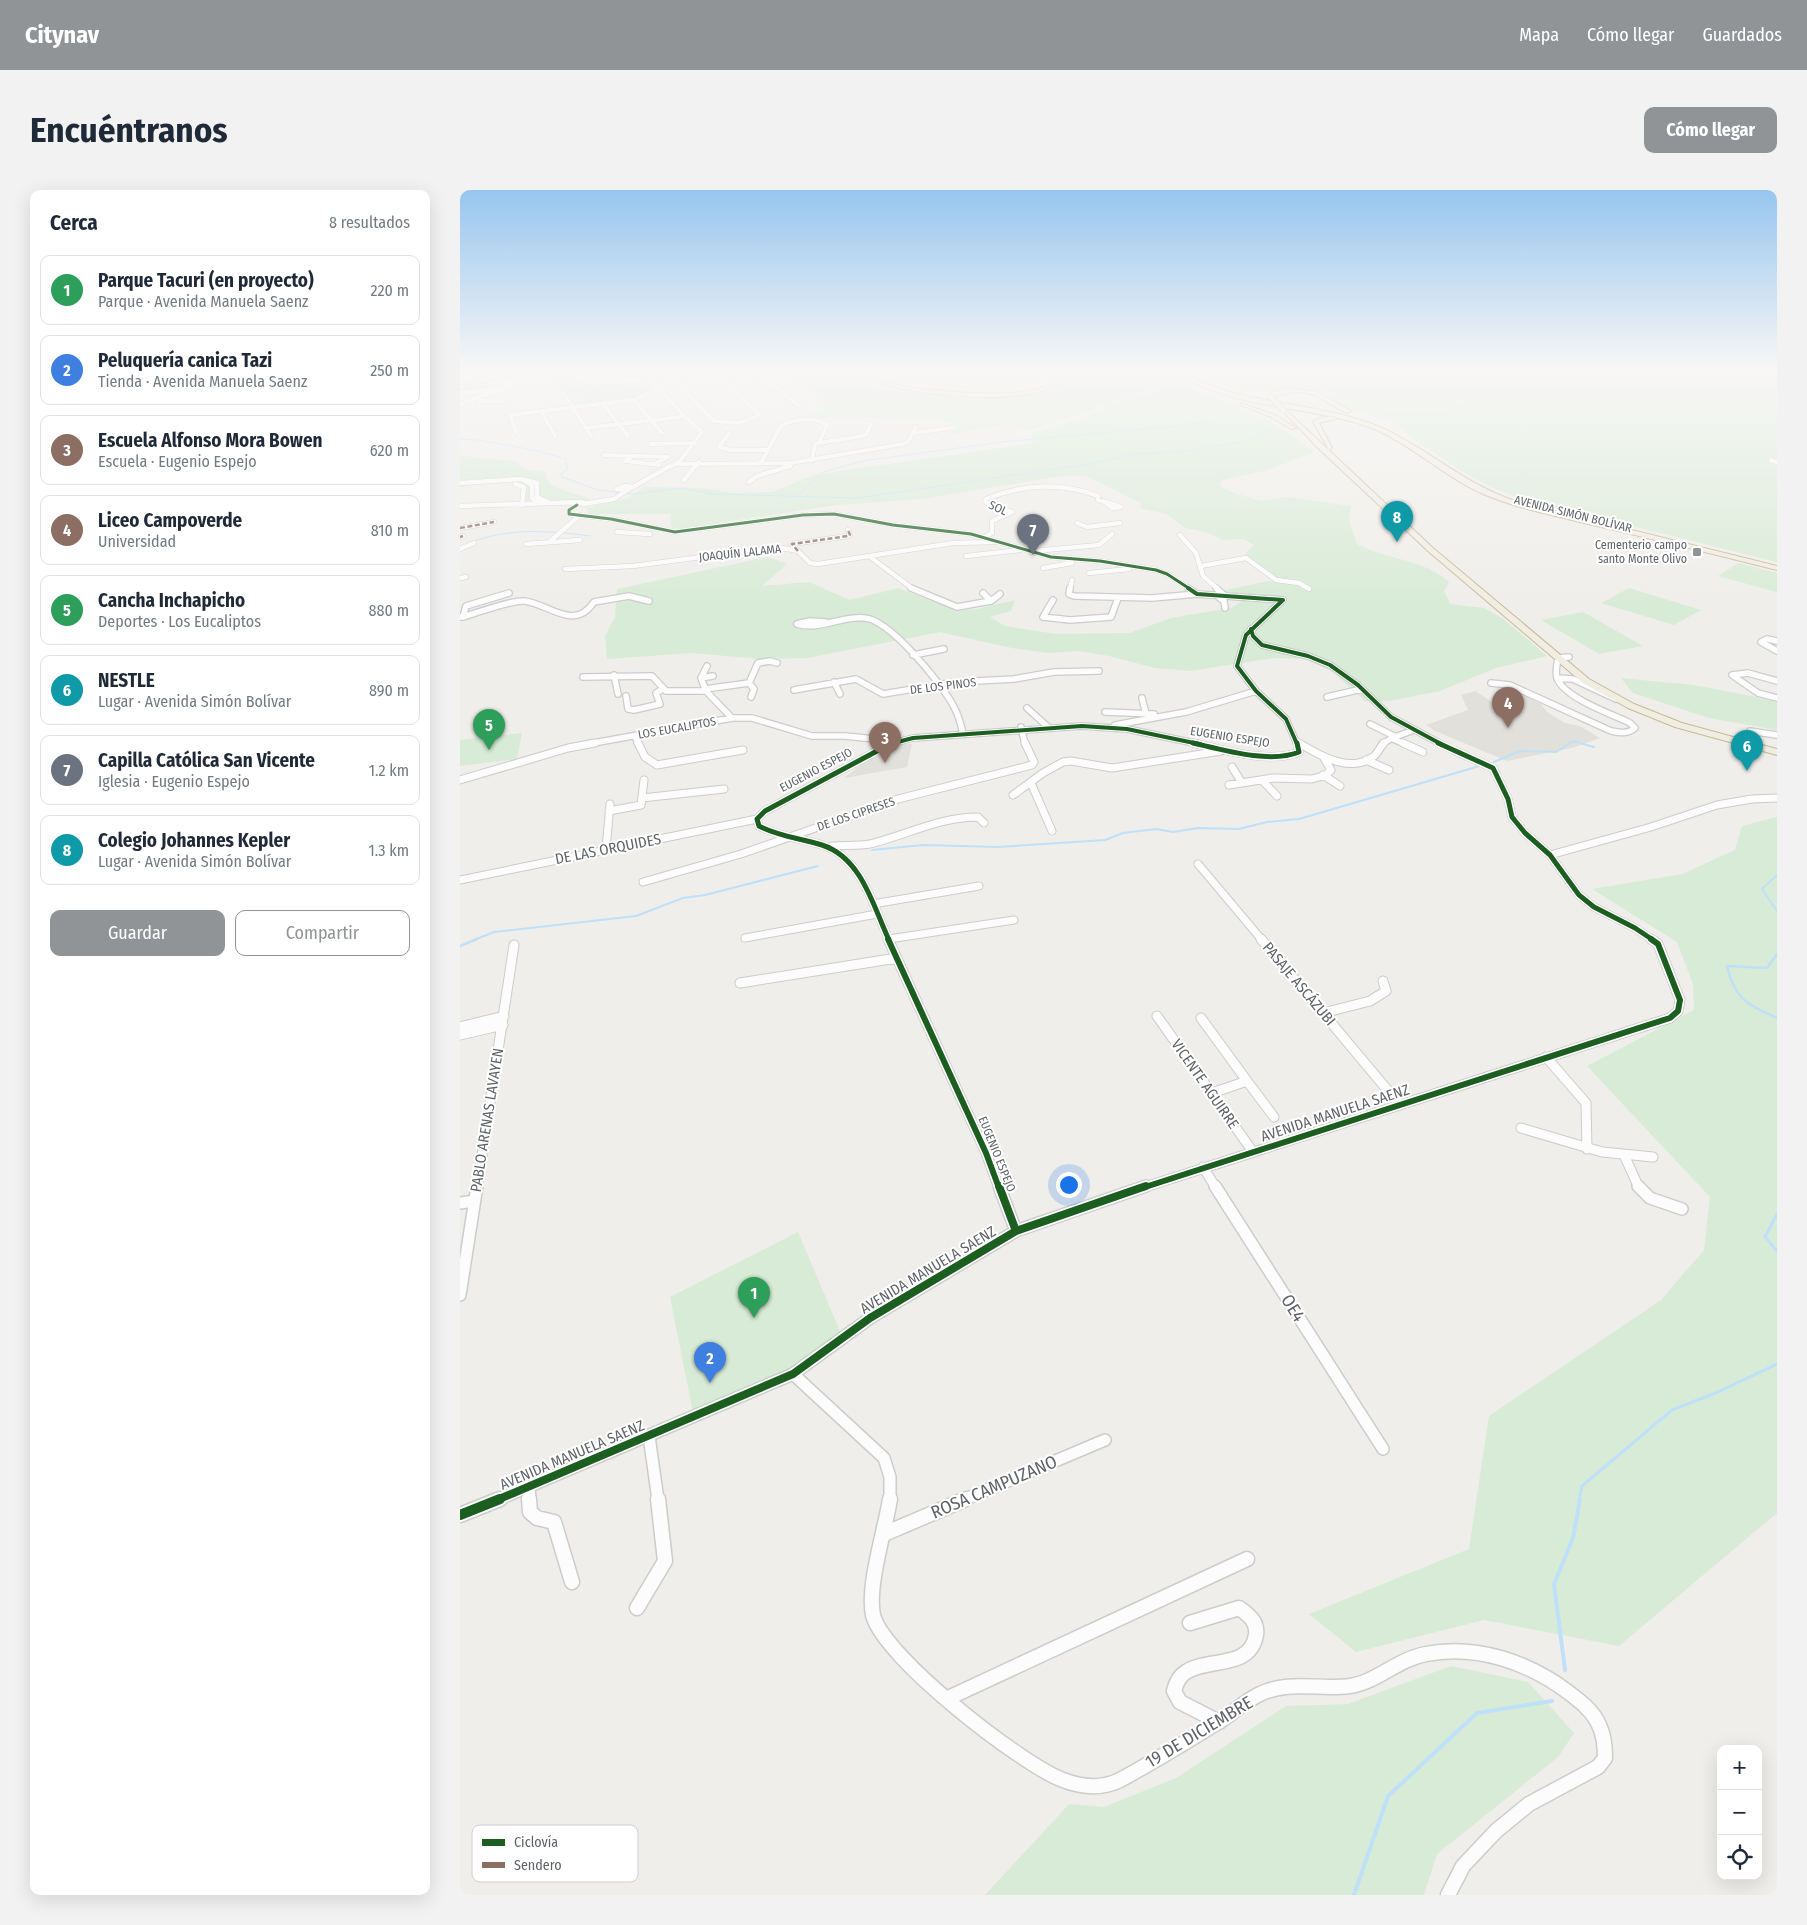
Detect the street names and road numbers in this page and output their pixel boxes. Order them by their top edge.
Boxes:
street label: AVENIDA SIMÓN BOLÍVAR [1513,492,1634,536]
street label: SOL [987,498,1010,519]
street label: JOAQUÍN LALAMA [698,541,783,564]
street label: DE LOS PINOS [909,675,977,697]
street label: LOS EUCALIPTOS [637,714,717,742]
street label: EUGENIO ESPEJO [1189,724,1271,750]
street label: EUGENIO ESPEJO [777,745,855,795]
street label: DE LOS CIPRESES [815,794,897,834]
street label: DE LAS ORQUIDES [554,830,662,868]
street label: PASAJE ASCÁZUBI [1259,939,1339,1029]
street label: VICENTE AGUIRRE [1167,1036,1243,1132]
street label: PABLO ARENAS LAVAYEN [467,1047,507,1193]
street label: AVENIDA MANUELA SAENZ [1258,1080,1412,1146]
street label: EUGENIO ESPEJO [976,1114,1018,1194]
street label: AVENIDA MANUELA SAENZ [857,1222,999,1318]
street label: OE4 [1276,1290,1310,1326]
street label: AVENIDA MANUELA SAENZ [497,1416,647,1494]
street label: ROSA CAMPUZANO [928,1451,1060,1523]
street label: 19 DE DICIEMBRE [1141,1691,1257,1773]

